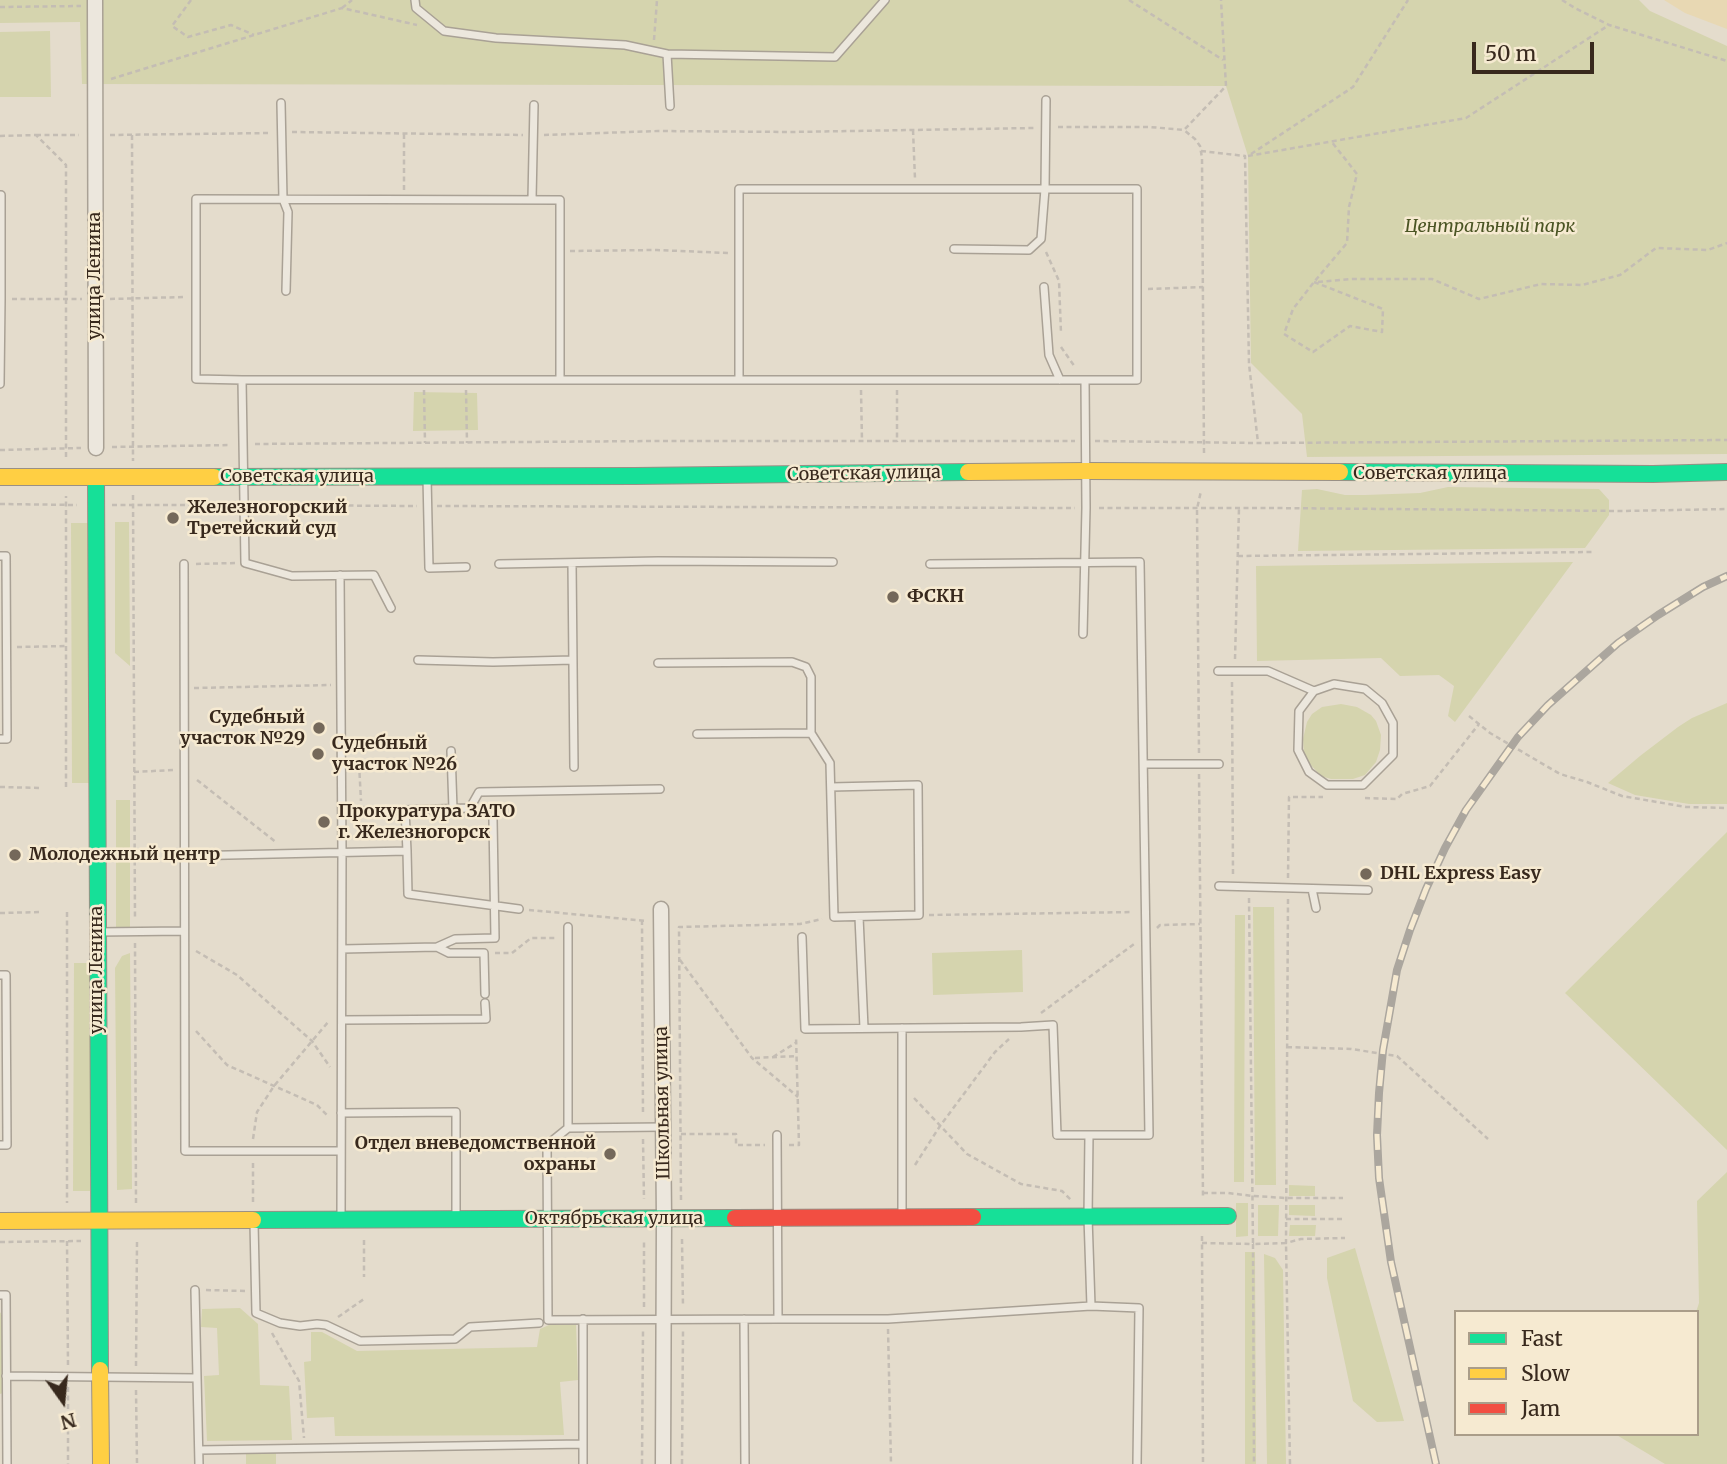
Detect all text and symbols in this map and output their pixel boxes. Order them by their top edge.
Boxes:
scale bar [1475,28,1598,72]
text: 50 m [1485,40,1536,67]
street label: улица Ленина [84,212,106,340]
park label: Центральный парк [1405,216,1575,238]
street label: Советская улица [787,462,941,486]
street label: Советская улица [1353,463,1507,485]
street label: Советская улица [220,466,374,488]
place label: Железногорский Третейский суд [187,497,347,540]
marker: Железногорский Третейский суд [165,510,181,526]
place label: ФСКН [907,586,964,608]
marker: ФСКН [885,589,901,605]
place label: Судебный участок №29 [180,707,305,750]
marker: Судебный участок №29 [311,720,327,736]
place label: Судебный участок №26 [332,733,457,776]
marker: Судебный участок №26 [310,746,326,762]
place label: Прокуратура ЗАТО г. Железногорск [338,801,515,844]
marker: Прокуратура ЗАТО г. Железногорск [316,814,332,830]
place label: Молодежный центр [29,844,220,866]
marker: Молодежный центр [7,847,23,863]
place label: DHL Express Easy [1380,863,1541,885]
marker: DHL Express Easy [1358,866,1374,882]
street label: улица Ленина [86,906,108,1034]
street label: Школьная улица [651,1026,675,1180]
place label: Отдел вневедомственной охраны [355,1133,596,1176]
marker: Отдел вневедомственной охраны [602,1146,618,1162]
street label: Октябрьская улица [525,1208,703,1230]
legend [1454,1310,1699,1436]
text: Fast [1521,1325,1563,1352]
text: Slow [1521,1360,1570,1387]
north arrow [28,1366,98,1436]
text: Jam [1521,1395,1560,1422]
text: N [58,1408,79,1435]

